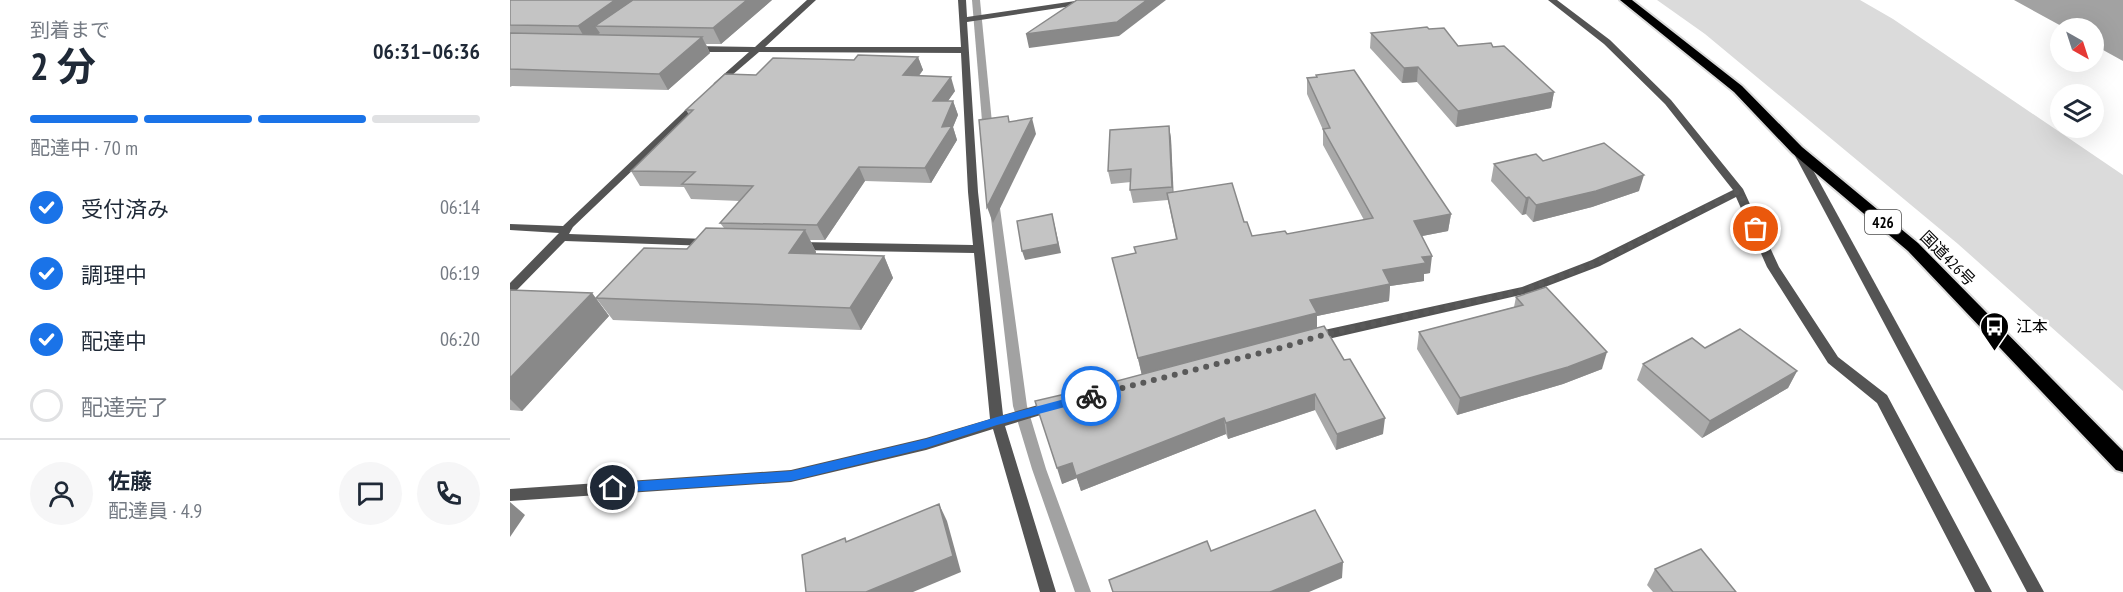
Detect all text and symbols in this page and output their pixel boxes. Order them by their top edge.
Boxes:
text: 到着まで [30,17,110,43]
north arrow [2050,18,2104,72]
map controls [2050,18,2104,138]
text: 06:31–06:36 [373,37,480,65]
text: 2 分 [30,40,96,91]
button: layers [2050,84,2104,138]
text: 配達中 · 70 m [30,135,138,161]
icon: check [30,191,63,224]
text: 06:14 [440,194,480,220]
text: 受付済み [81,195,169,223]
pin [1730,203,1781,254]
road number: 426 [1865,210,1901,234]
icon: bag [1739,212,1772,245]
street label: 国道426号 [1916,226,1980,290]
icon: check [30,257,63,290]
text: 06:19 [440,260,480,286]
text: 調理中 [81,261,147,289]
bus stop icon: 江本 [1979,310,2011,352]
place label: 江本 [2016,316,2048,336]
icon: check [30,323,63,356]
text: 06:20 [440,326,480,352]
text: 配達中 [81,327,147,355]
courier [1061,366,1121,426]
icon: bike [1075,380,1108,413]
text: 配達完了 [81,393,169,421]
button: person [30,462,93,525]
button: chat [339,462,402,525]
button: phone [417,462,480,525]
pin [587,462,638,513]
text: 佐藤 [108,467,152,495]
icon: home [596,471,629,504]
text: 配達員 · 4.9 [108,498,202,524]

